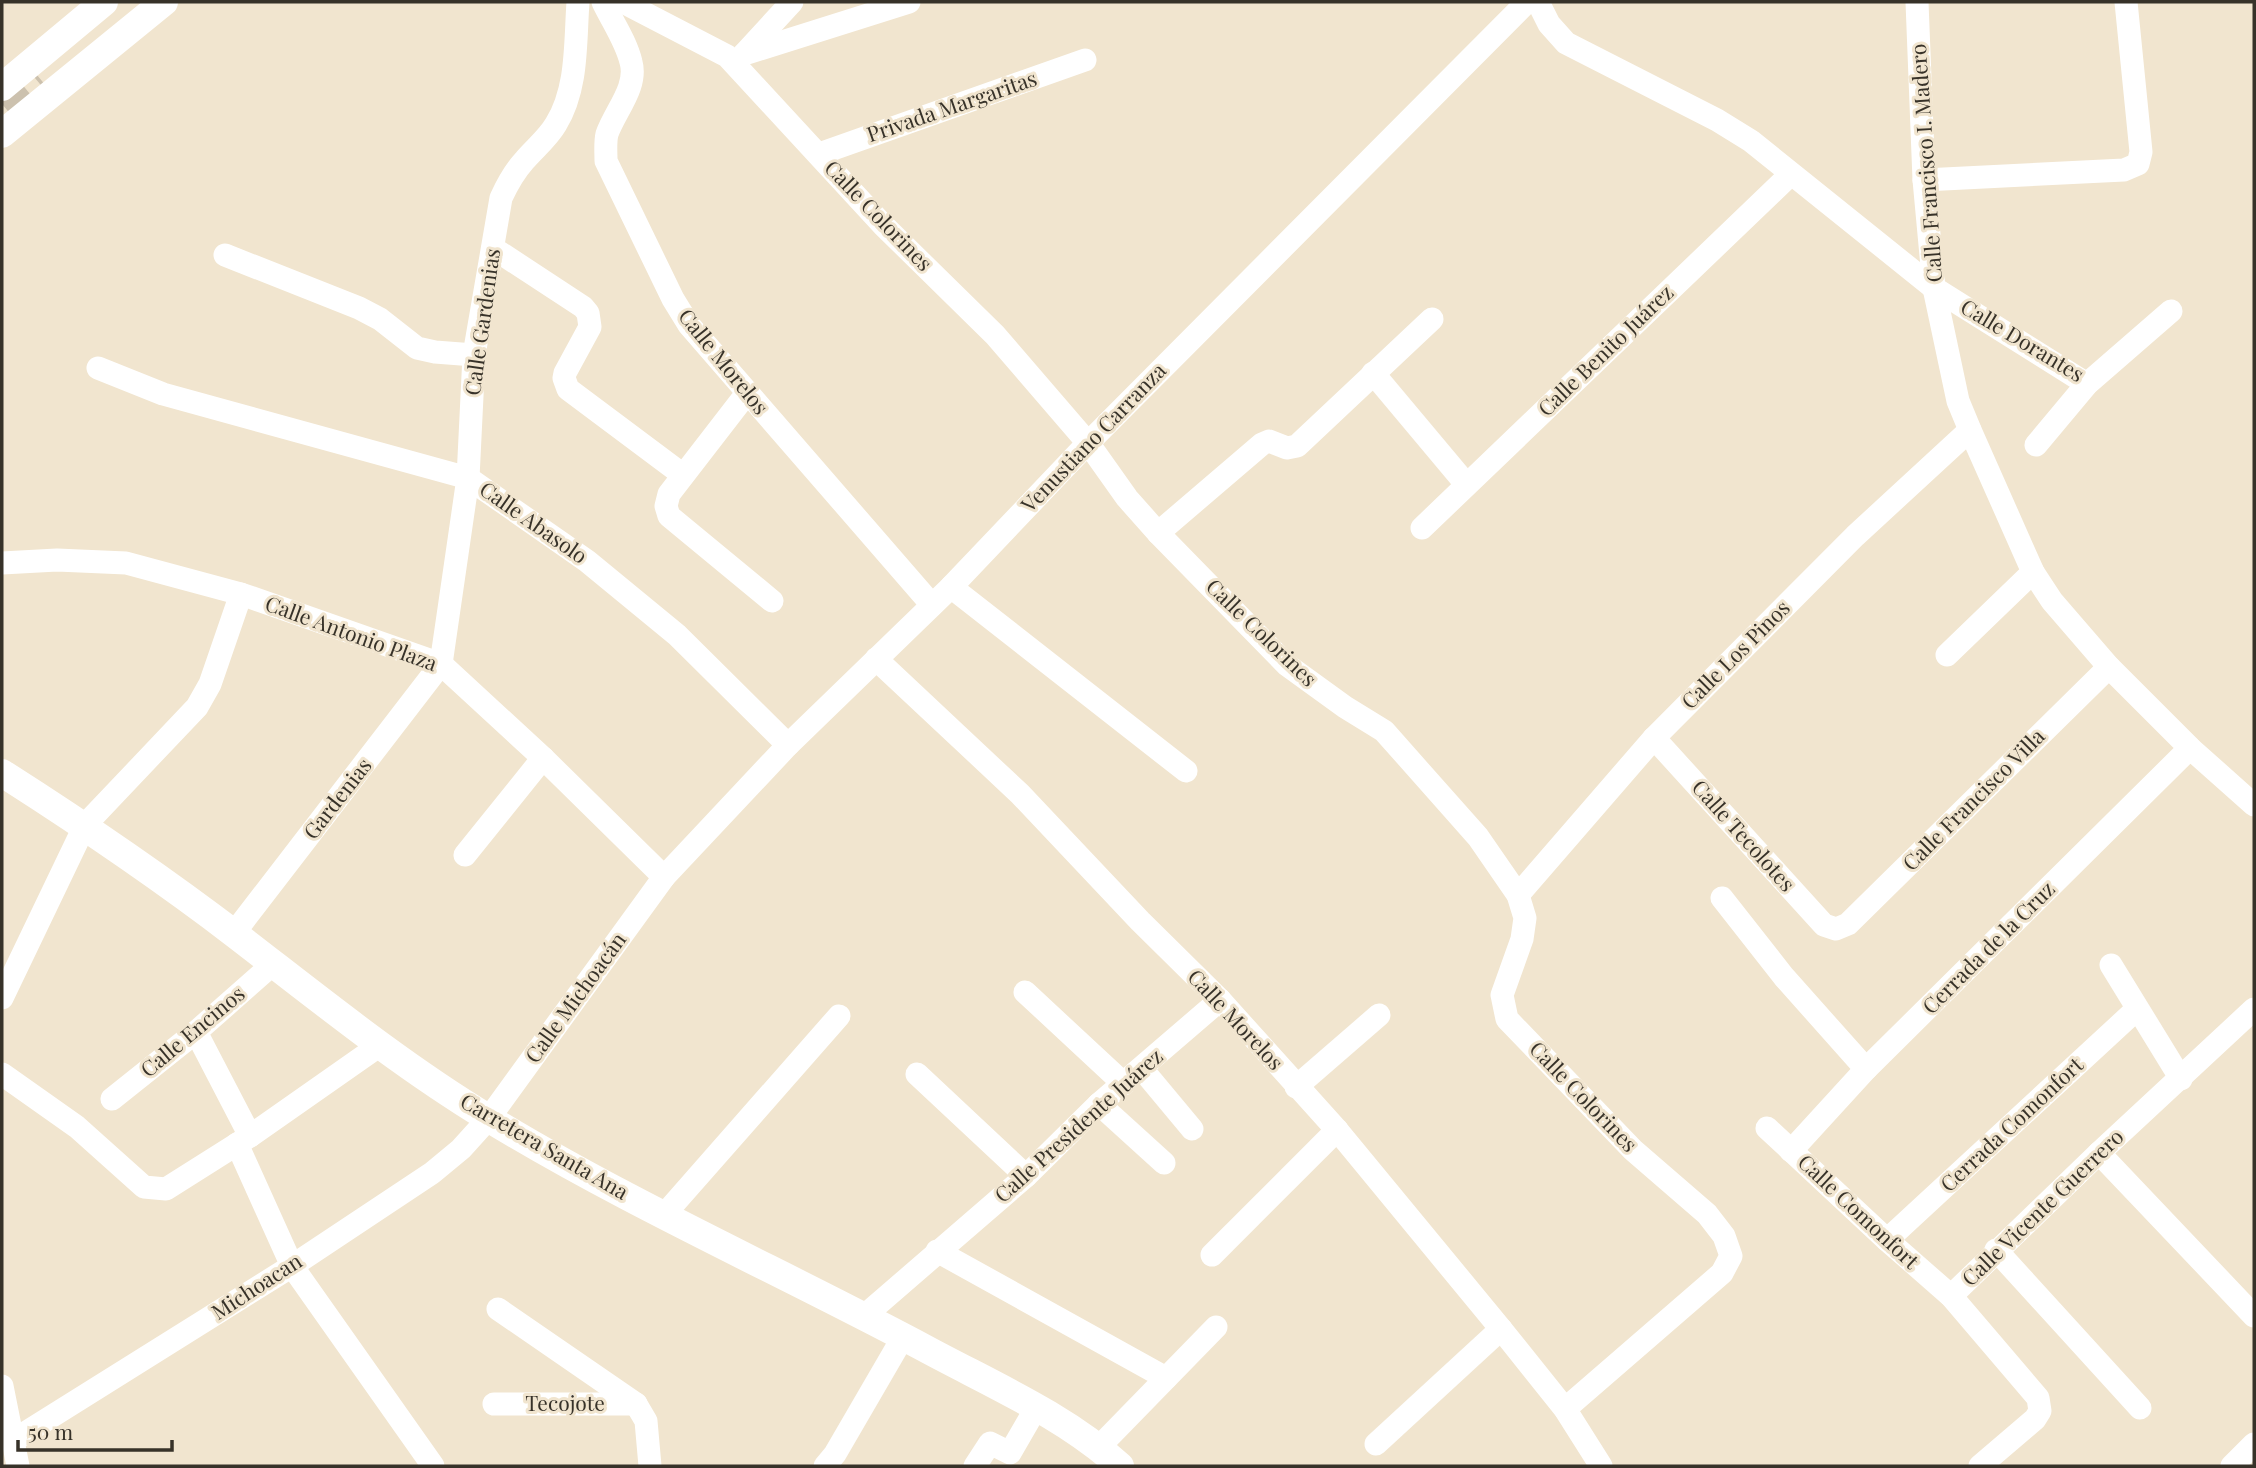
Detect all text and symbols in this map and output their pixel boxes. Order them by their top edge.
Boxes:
street label: Calle Francisco I. Madero [1903,43,1947,283]
street label: Privada Margaritas [863,63,1040,147]
street label: Calle Colorines [819,153,939,276]
street label: Calle Gardenias [457,247,505,397]
street label: Calle Benito Juárez [1531,278,1678,421]
street label: Calle Dorantes [1956,291,2090,387]
street label: Calle Morelos [673,302,776,419]
street label: Venustiano Carranza [1013,356,1171,518]
street label: Calle Abasolo [475,474,594,569]
street label: Calle Colorines [1201,572,1324,692]
street label: Calle Antonio Plaza [262,588,442,676]
street label: Calle Los Pinos [1674,593,1795,714]
street label: Calle Francisco Villa [1895,721,2050,876]
street label: Gardenias [296,752,377,844]
street label: Calle Tecolotes [1687,773,1802,896]
street label: Cerrada de la Cruz [1915,874,2060,1019]
street label: Calle Michoacán [518,926,631,1068]
street label: Calle Morelos [1182,962,1290,1075]
street label: Calle Encinos [134,979,250,1082]
street label: Calle Colorines [1524,1034,1644,1157]
street label: Calle Presidente Juárez [988,1041,1168,1208]
street label: Cerrada Comonfort [1933,1050,2088,1197]
street label: Carretera Santa Ana [456,1086,634,1205]
street label: Calle Vicente Guerrero [1955,1122,2128,1291]
street label: Calle Comonfort [1793,1147,1926,1274]
street label: Michoacan [205,1246,307,1325]
street label: Tecojote [525,1388,605,1416]
scale bar [18,1408,172,1452]
text: 50 m [28,1417,74,1445]

